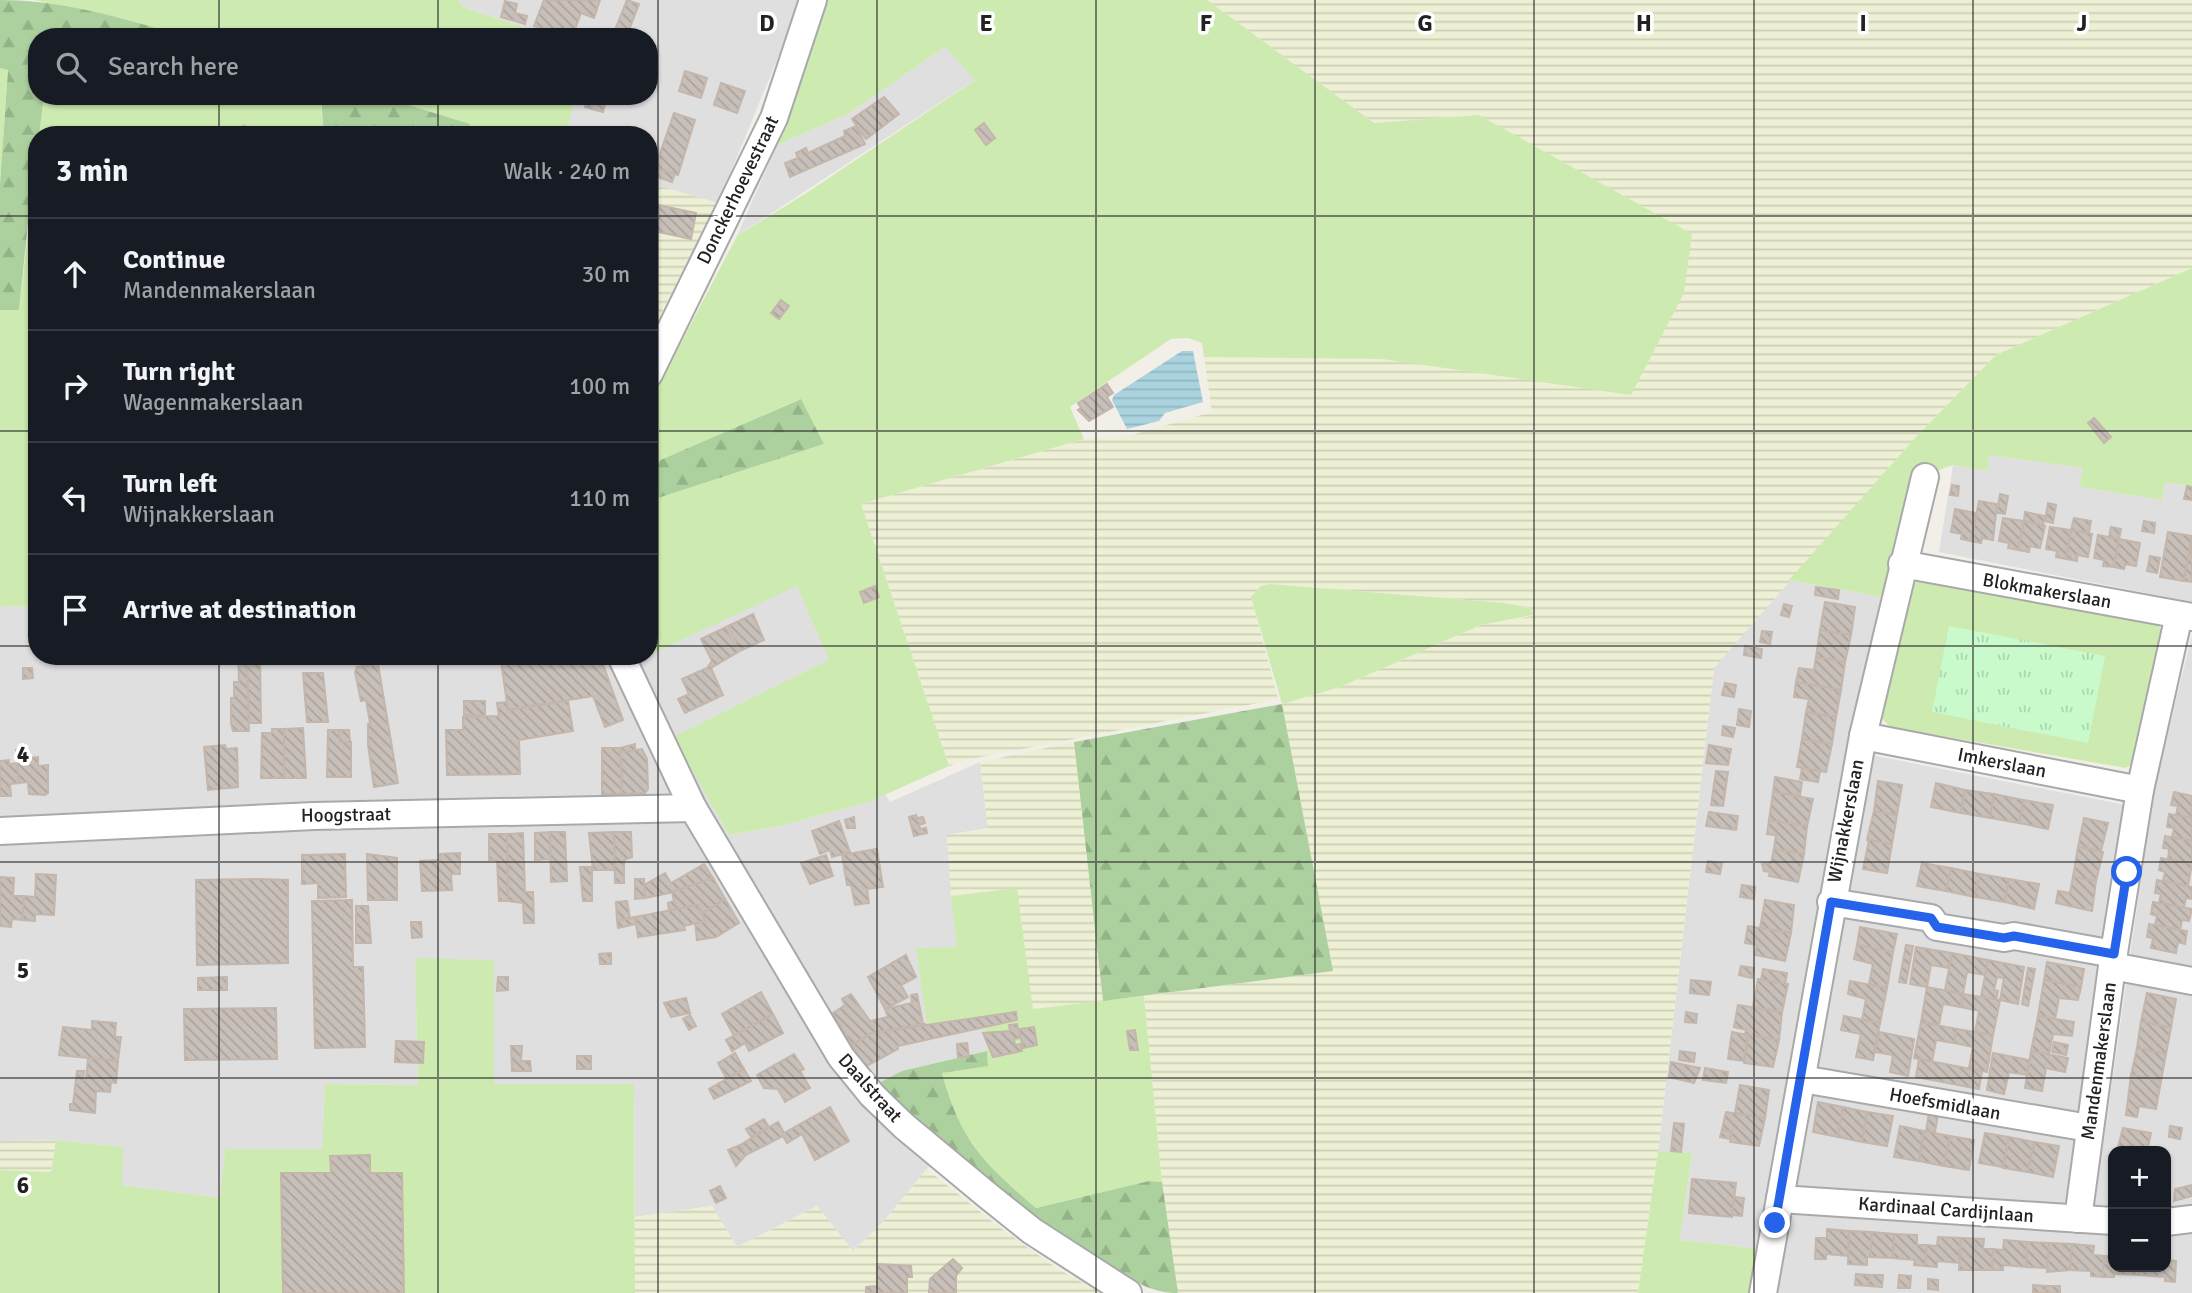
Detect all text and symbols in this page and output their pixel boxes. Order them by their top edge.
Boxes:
text: D [759,9,775,38]
text: E [979,9,993,38]
text: F [1200,9,1212,38]
text: G [1417,9,1433,38]
text: H [1636,9,1652,38]
text: I [1859,9,1867,38]
text: J [2077,9,2087,38]
search box [28,28,658,105]
icon: search [52,48,90,86]
text: Search here [108,51,239,83]
street label: Donckerhoevestraat [692,112,784,268]
text: 3 min [56,153,128,190]
text: Walk · 240 m [504,157,630,186]
text: Continue [123,244,225,276]
icon: ahead [56,255,94,293]
text: 30 m [582,260,630,289]
text: Mandenmakerslaan [123,276,316,305]
text: Turn right [123,356,235,388]
icon: right [56,367,94,405]
text: 100 m [569,372,630,401]
text: Wagenmakerslaan [123,388,303,417]
text: Turn left [123,468,217,500]
icon: left [56,479,94,517]
text: 110 m [569,484,630,513]
text: Wijnakkerslaan [123,500,275,529]
street label: Blokmakerslaan [1981,568,2113,614]
icon: arrive [56,591,94,629]
text: Arrive at destination [123,594,356,626]
text: 4 [17,740,29,769]
street label: Imkerslaan [1956,743,2048,783]
street label: Wijnakkerslaan [1822,757,1870,885]
street label: Hoogstraat [301,802,392,828]
route start [2111,856,2142,887]
text: 5 [17,956,29,985]
street label: Mandenmakerslaan [2076,980,2122,1142]
street label: Daalstraat [833,1049,907,1128]
street label: Hoefsmidlaan [1888,1082,2002,1126]
map controls [2108,1146,2171,1272]
button: + [2108,1146,2171,1209]
text: 6 [17,1171,29,1200]
street label: Kardinaal Cardijnlaan [1857,1192,2035,1228]
route end [1759,1207,1790,1238]
button: − [2108,1209,2171,1272]

